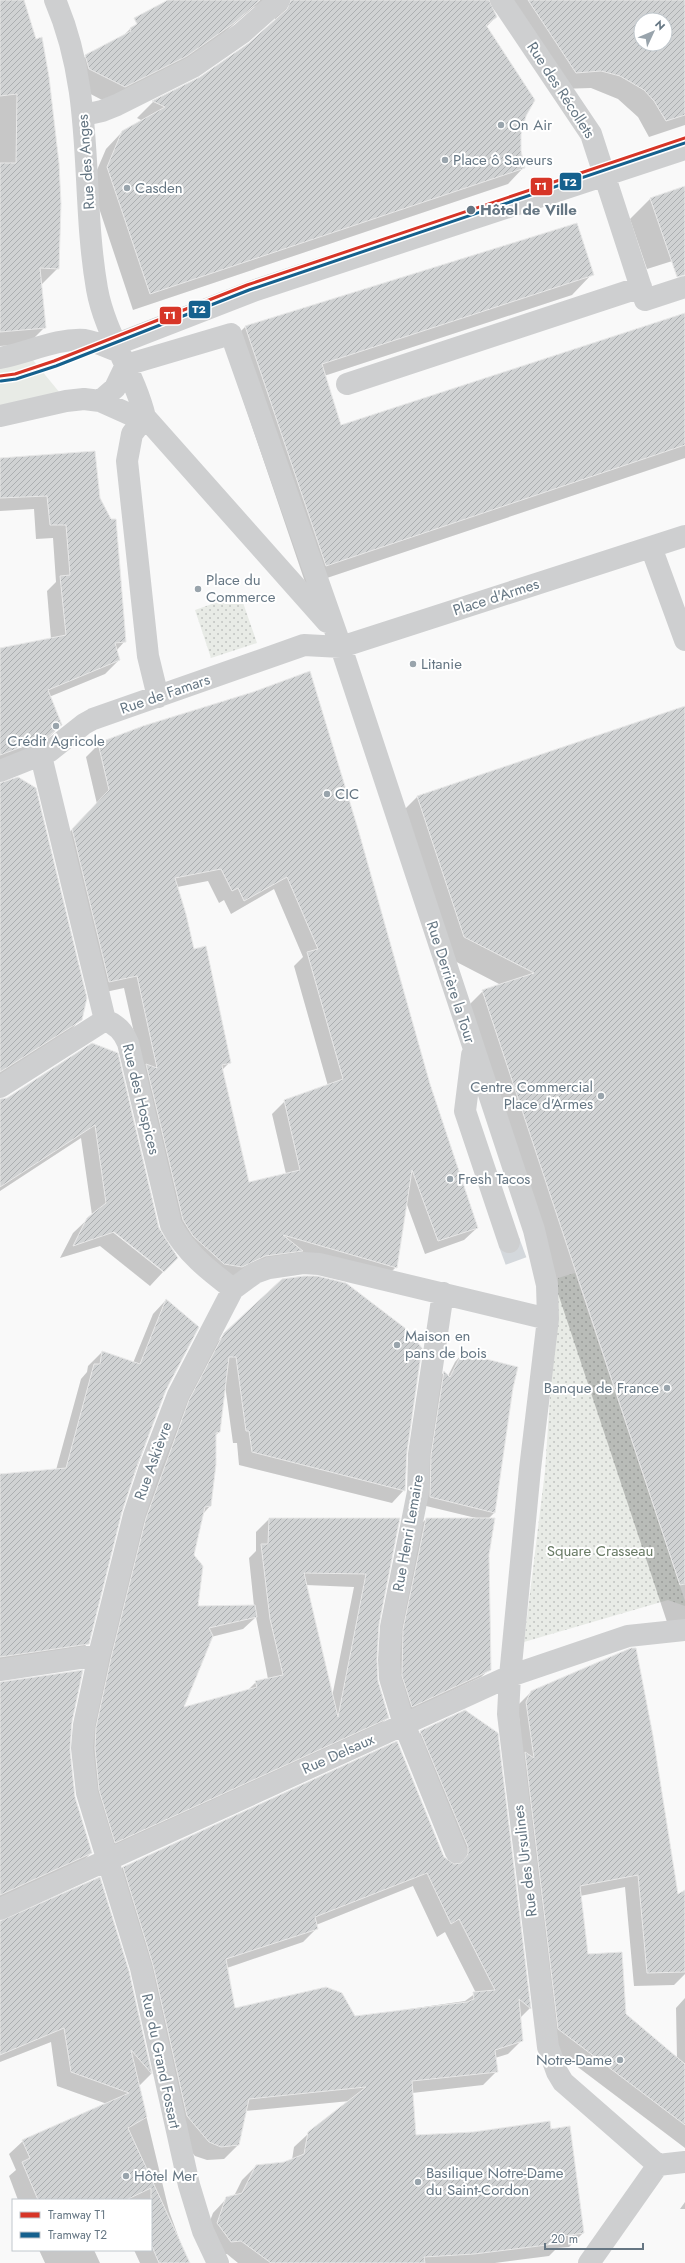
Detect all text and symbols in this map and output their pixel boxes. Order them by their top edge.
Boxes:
north arrow [633,12,673,52]
text: N [651,16,669,34]
street label: Rue des Récollets [522,37,600,143]
street label: Rue des Anges [72,114,100,210]
place label: On Air [509,114,553,136]
marker: On Air [496,120,506,130]
place label: Place ô Saveurs [453,149,553,171]
marker: Place ô Saveurs [440,155,450,165]
line badge: T2 [559,172,582,191]
text: T2 [563,174,577,190]
place label: Casden [135,177,183,199]
line badge: T1 [530,177,553,196]
text: T1 [535,178,547,194]
marker: Casden [122,183,132,193]
place label: Hôtel de Ville [480,199,577,221]
marker: Hôtel de Ville [465,204,477,216]
line badge: T2 [188,300,211,319]
text: T2 [192,301,206,317]
line badge: T1 [159,306,182,325]
text: T1 [164,307,176,323]
place label: Place du Commerce [206,569,276,608]
street label: Place d'Armes [450,573,542,621]
marker: Place du Commerce [193,584,203,594]
place label: Litanie [421,653,462,675]
marker: Litanie [408,659,418,669]
street label: Rue de Famars [117,668,213,720]
marker: Crédit Agricole [51,721,61,731]
place label: Crédit Agricole [7,730,105,752]
place label: CIC [335,783,359,805]
marker: CIC [322,789,332,799]
street label: Rue Derrière la Tour [421,918,481,1047]
street label: Rue des Hospices [117,1041,165,1157]
place label: Centre Commercial Place d'Armes [470,1076,593,1115]
marker: Centre Commercial Place d'Armes [596,1091,606,1101]
place label: Fresh Tacos [458,1168,530,1190]
marker: Fresh Tacos [445,1174,455,1184]
place label: Maison en pans de bois [405,1325,487,1364]
marker: Maison en pans de bois [392,1340,402,1350]
place label: Banque de France [544,1377,659,1399]
marker: Banque de France [662,1383,672,1393]
street label: Rue Askièvre [129,1419,177,1503]
street label: Rue Henri Lemaire [387,1473,429,1593]
park label: Square Crasseau [547,1540,653,1562]
street label: Rue Delsaux [298,1728,378,1780]
street label: Rue des Ursulines [507,1804,543,1918]
street label: Rue du Grand Fossart [136,1991,186,2131]
place label: Notre-Dame [536,2049,612,2071]
marker: Notre-Dame [615,2055,625,2065]
place label: Basilique Notre-Dame du Saint-Cordon [426,2162,564,2201]
place label: Hôtel Mer [134,2165,198,2187]
marker: Hôtel Mer [121,2171,131,2181]
marker: Basilique Notre-Dame du Saint-Cordon [413,2177,423,2187]
legend [12,2199,152,2251]
text: Tramway T1 [48,2206,106,2224]
scale bar [545,2225,643,2251]
text: Tramway T2 [48,2226,107,2244]
text: 20 m [551,2230,578,2248]

